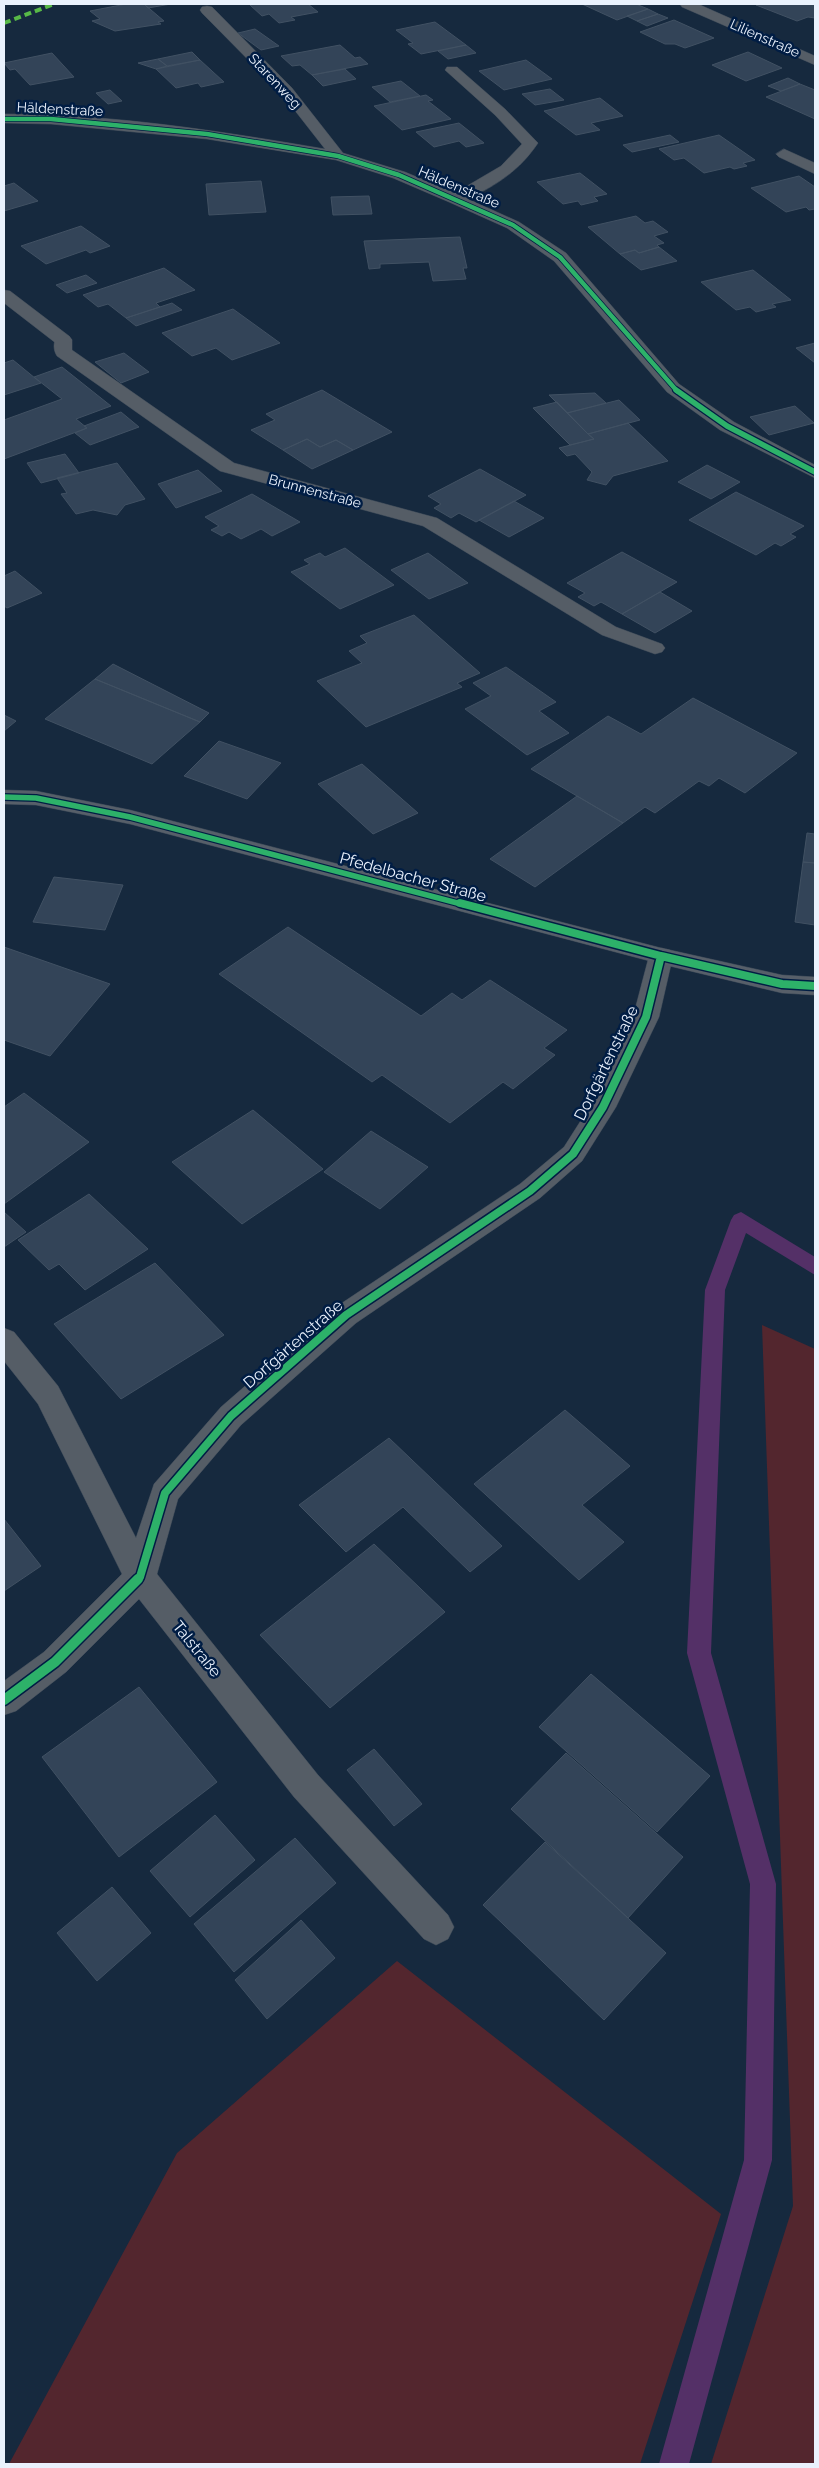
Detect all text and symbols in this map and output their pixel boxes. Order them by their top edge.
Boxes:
street label: Lilienstraße [728,16,802,60]
street label: Starenweg [245,50,305,112]
street label: Häldenstraße [16,99,104,119]
street label: Häldenstraße [416,163,502,211]
street label: Brunnenstraße [267,471,363,511]
street label: Pfedelbacher Straße [338,848,488,906]
street label: Dorfgärtenstraße [570,1002,642,1124]
street label: Dorfgärtenstraße [239,1296,347,1392]
street label: Talstraße [169,1617,225,1681]

